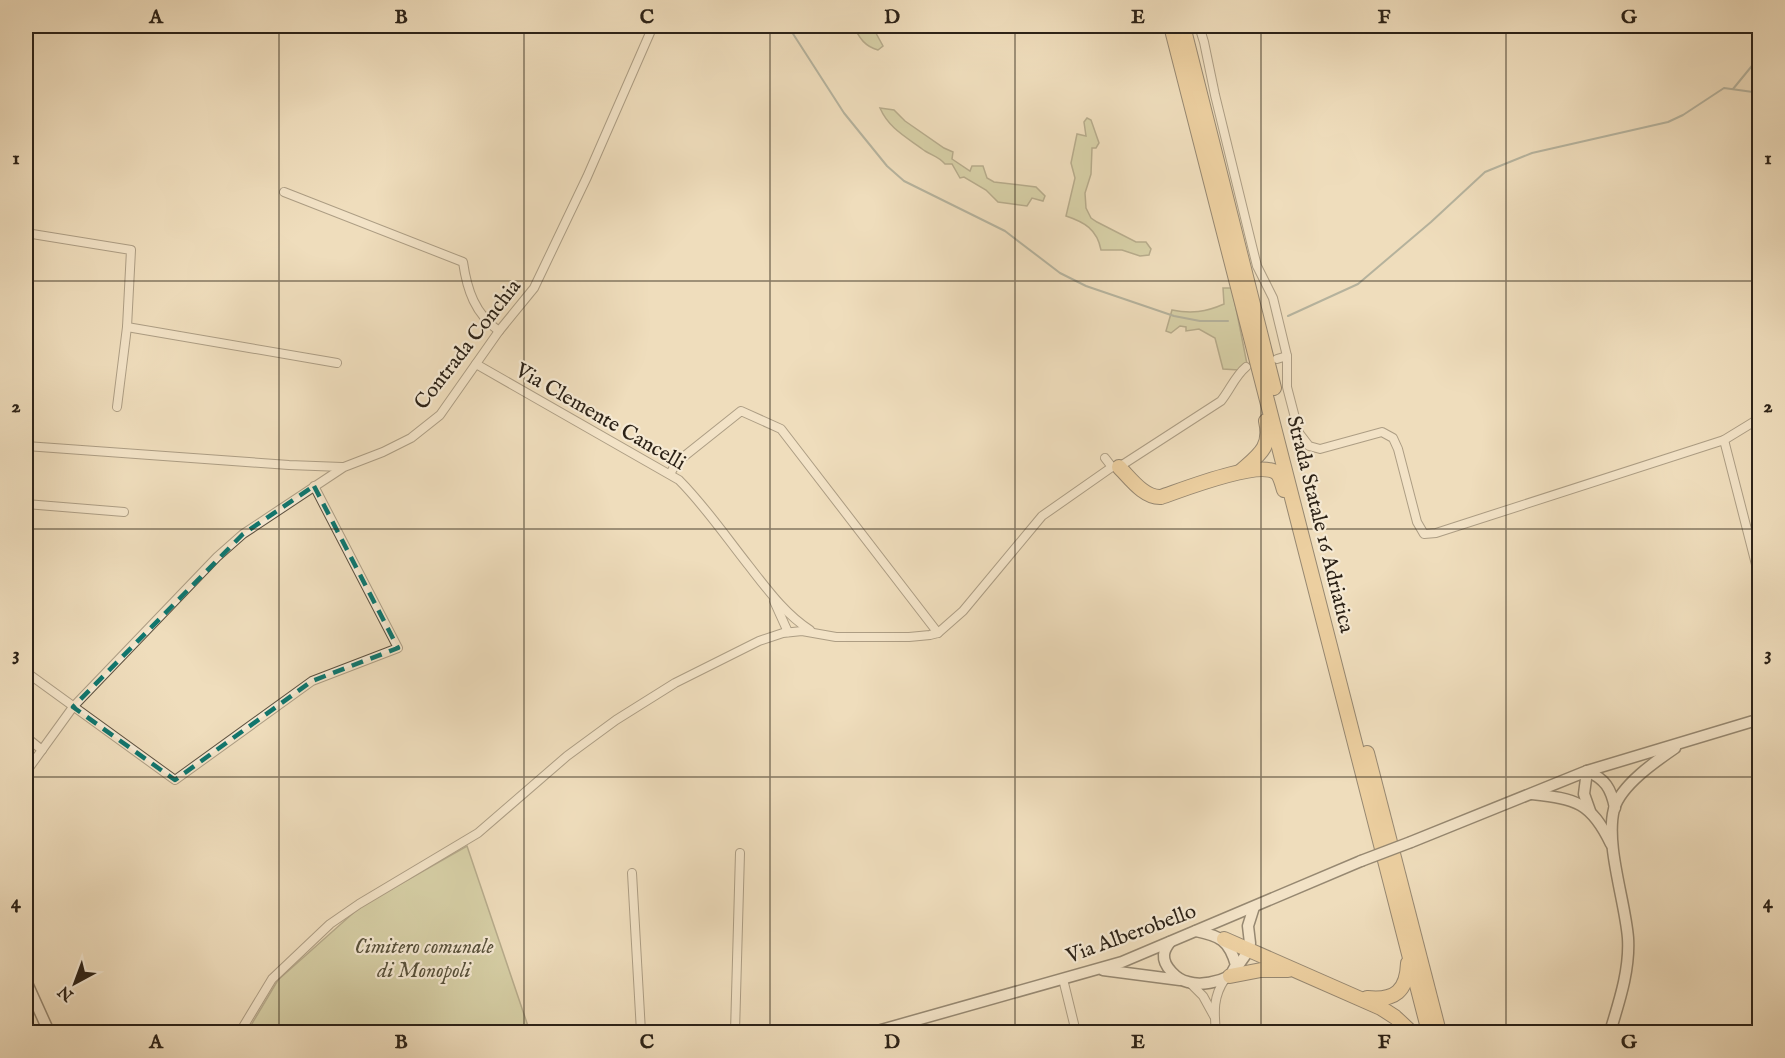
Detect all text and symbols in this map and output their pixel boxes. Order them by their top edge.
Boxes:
text: A [148,5,164,30]
text: B [394,5,408,30]
text: C [640,5,654,30]
text: D [884,5,900,30]
text: E [1131,5,1145,30]
text: F [1378,5,1391,30]
text: G [1621,5,1638,30]
text: 1 [12,146,20,171]
text: 1 [1764,146,1772,171]
street label: Contrada Conchia [409,273,528,416]
street label: Via Clemente Cancelli [509,357,690,477]
text: 2 [11,394,21,419]
text: 2 [1763,394,1773,419]
street label: Strada Statale 16 Adriatica [1280,413,1360,637]
text: 3 [12,642,20,667]
text: 3 [1764,642,1772,667]
text: 4 [11,890,22,915]
text: 4 [1763,890,1774,915]
street label: Via Alberobello [1062,898,1200,971]
park label: Cimitero comunale di Monopoli [355,934,493,985]
north arrow [45,953,105,1013]
text: N [55,981,79,1006]
text: A [148,1030,164,1055]
text: B [394,1030,408,1055]
text: C [640,1030,654,1055]
text: D [884,1030,900,1055]
text: E [1131,1030,1145,1055]
text: F [1378,1030,1391,1055]
text: G [1621,1030,1638,1055]

